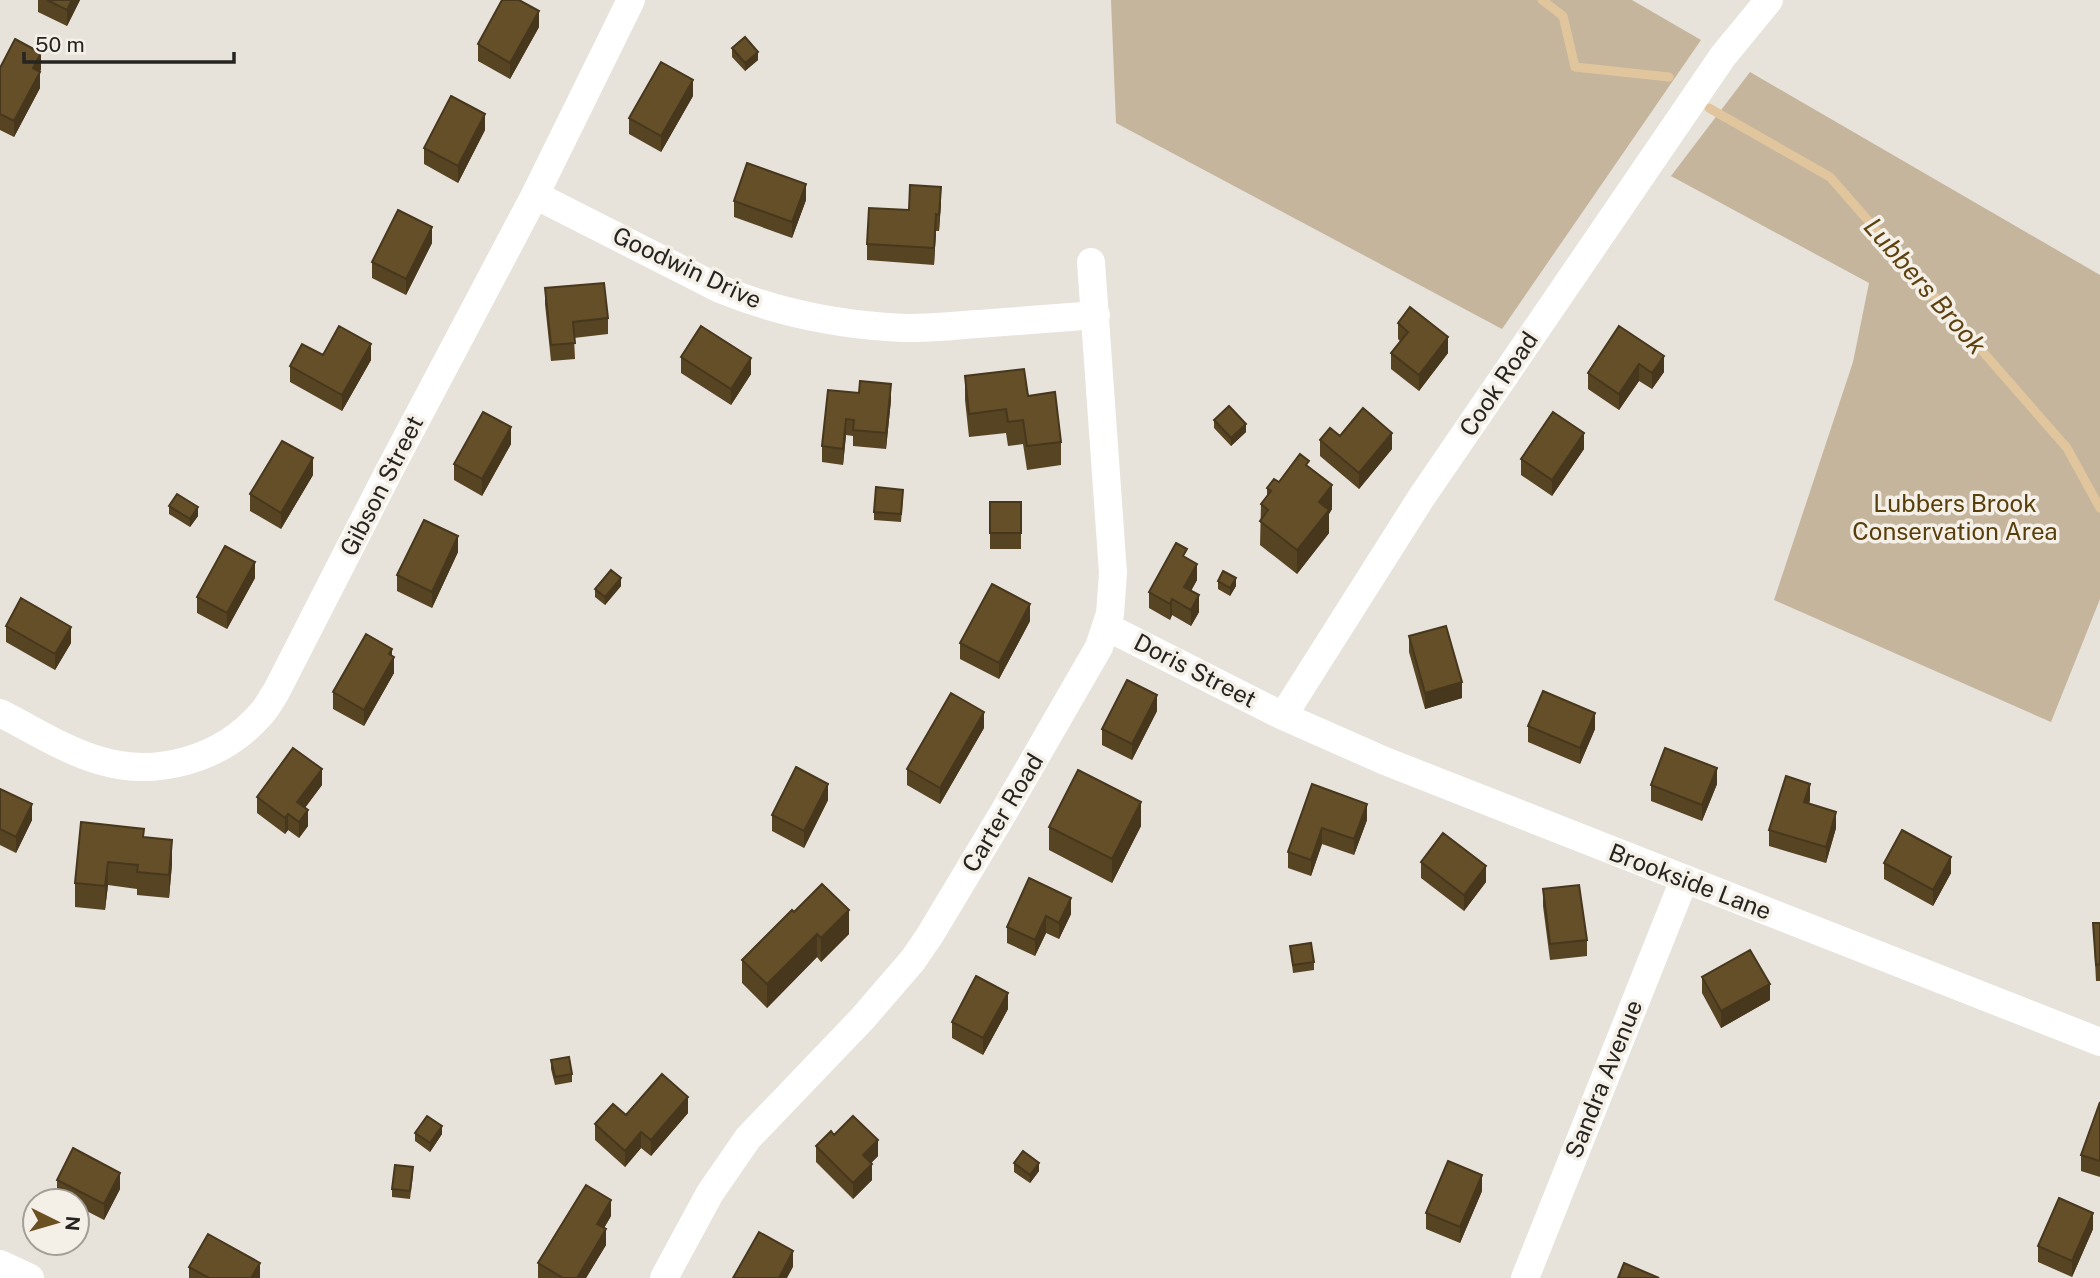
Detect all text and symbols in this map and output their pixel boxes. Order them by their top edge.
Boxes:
scale bar [24,21,234,65]
text: 50 m [35,32,85,57]
water label: Lubbers Brook [1858,211,1993,360]
street label: Goodwin Drive [609,220,766,314]
street label: Cook Road [1453,326,1543,441]
street label: Gibson Street [334,411,428,560]
park label: Lubbers Brook Conservation Area [1852,489,2058,545]
street label: Doris Street [1130,627,1261,713]
street label: Carter Road [956,748,1048,877]
street label: Brookside Lane [1605,837,1775,925]
street label: Sandra Avenue [1559,995,1648,1162]
north arrow [21,1187,91,1257]
text: N [61,1215,85,1232]

